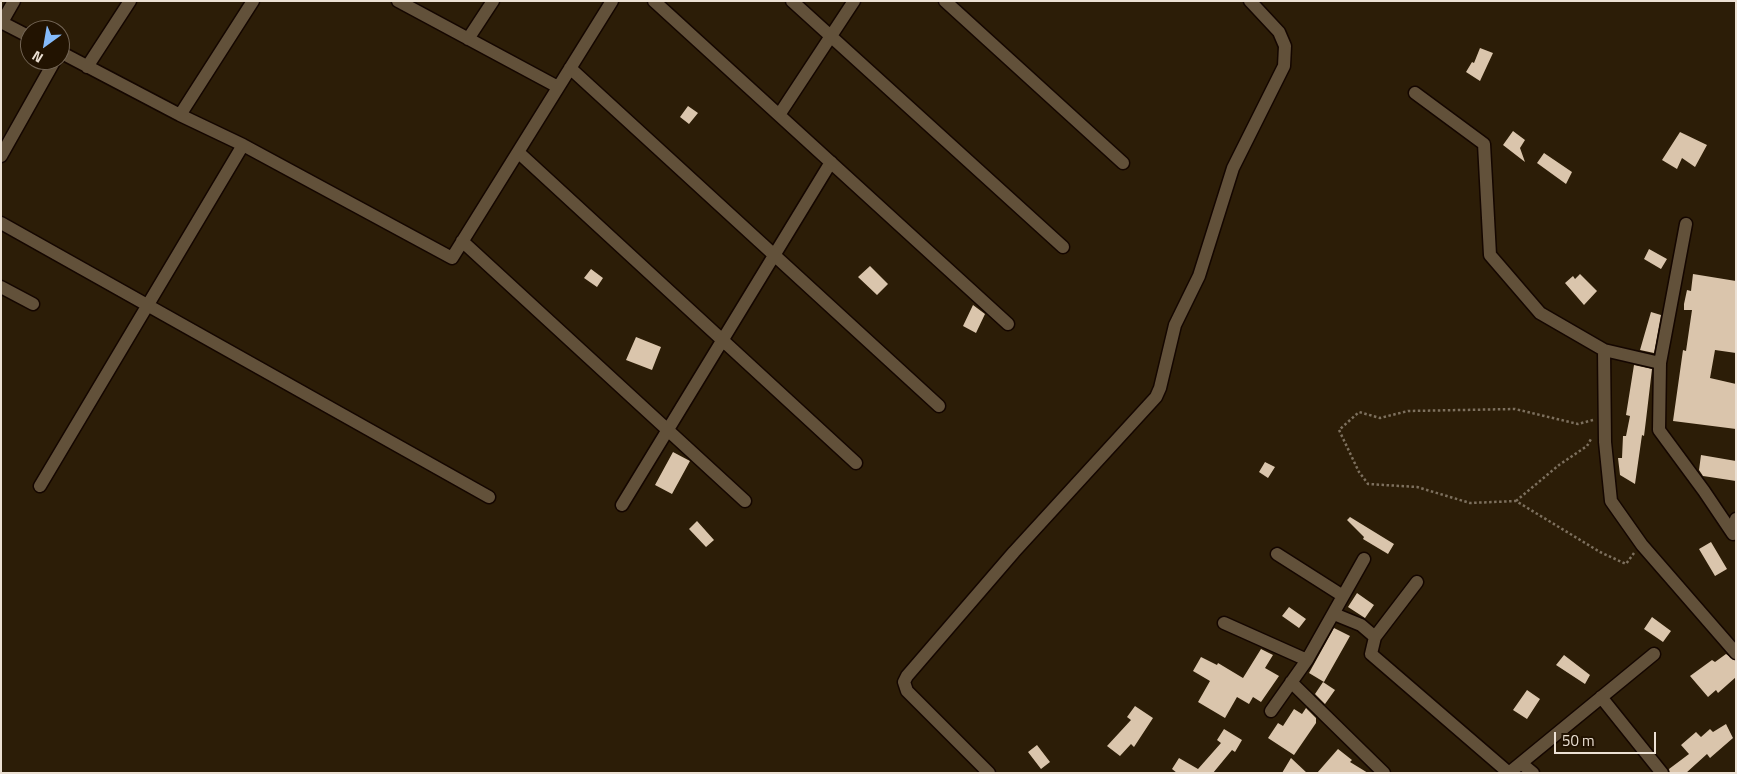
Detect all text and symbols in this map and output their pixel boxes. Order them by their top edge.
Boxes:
north arrow [20,20,70,70]
text: N [28,46,47,69]
scale bar [1557,722,1660,754]
text: 50 m [1562,729,1595,752]

